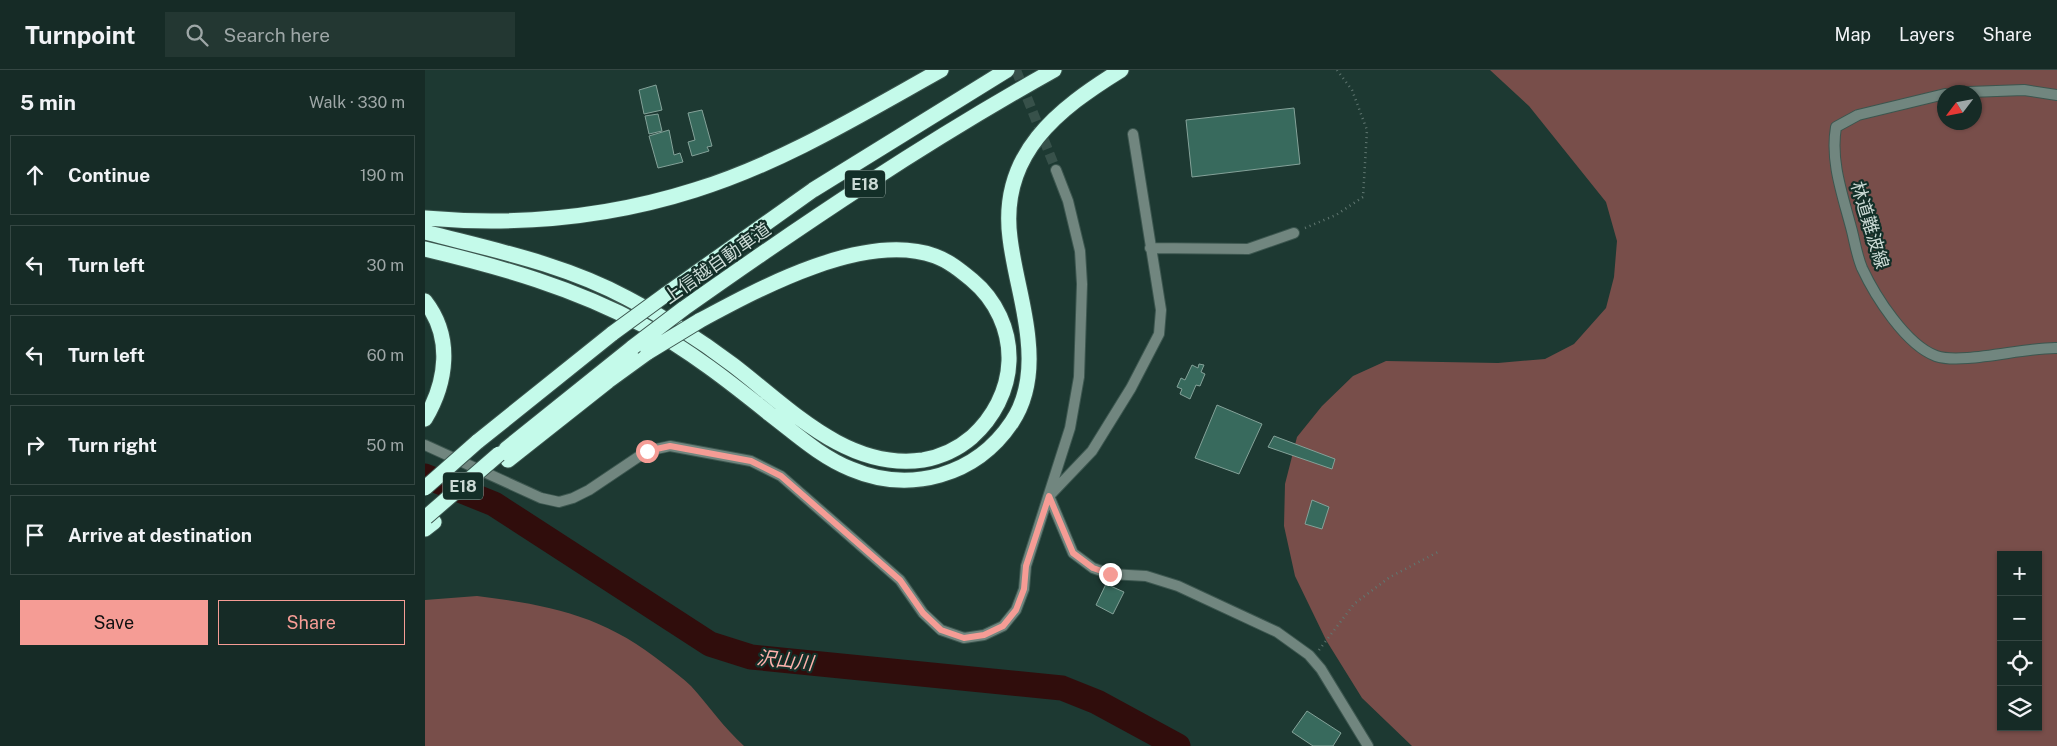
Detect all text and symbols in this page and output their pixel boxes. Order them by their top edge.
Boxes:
search box [165,12,515,57]
text: Turnpoint [25,21,135,49]
icon: search [183,21,211,49]
text: Search here [223,24,330,46]
text: Map [1835,24,1871,45]
text: Layers [1899,24,1955,45]
text: Share [1983,24,2032,45]
north arrow [1937,85,1982,130]
text: 5 min [20,90,76,115]
text: Walk · 330 m [309,93,405,112]
icon: ahead [21,161,49,189]
text: Continue [68,164,150,186]
text: 190 m [360,166,404,185]
road number: E18 [845,170,885,198]
street label: 林道難波線 [1847,179,1893,271]
street label: 上信越自動車道 [659,218,775,308]
icon: left [21,251,49,279]
text: Turn left [68,254,145,276]
text: 30 m [367,256,404,275]
icon: left [21,341,49,369]
text: Turn left [68,344,145,366]
text: 60 m [367,346,404,365]
icon: right [21,431,49,459]
text: Turn right [68,434,157,456]
text: 50 m [366,436,404,455]
route start [636,440,659,463]
road number: E18 [443,472,483,500]
icon: arrive [21,521,49,549]
text: Arrive at destination [68,524,252,546]
map controls [1997,551,2042,731]
button: + [1997,551,2042,596]
route end [1099,563,1122,586]
button: − [1997,596,2042,641]
button: Save [20,600,208,645]
button: Share [218,600,405,645]
button: locate [1997,641,2042,686]
water label: 沢山川 [755,646,816,674]
button: layers [1997,686,2042,731]

